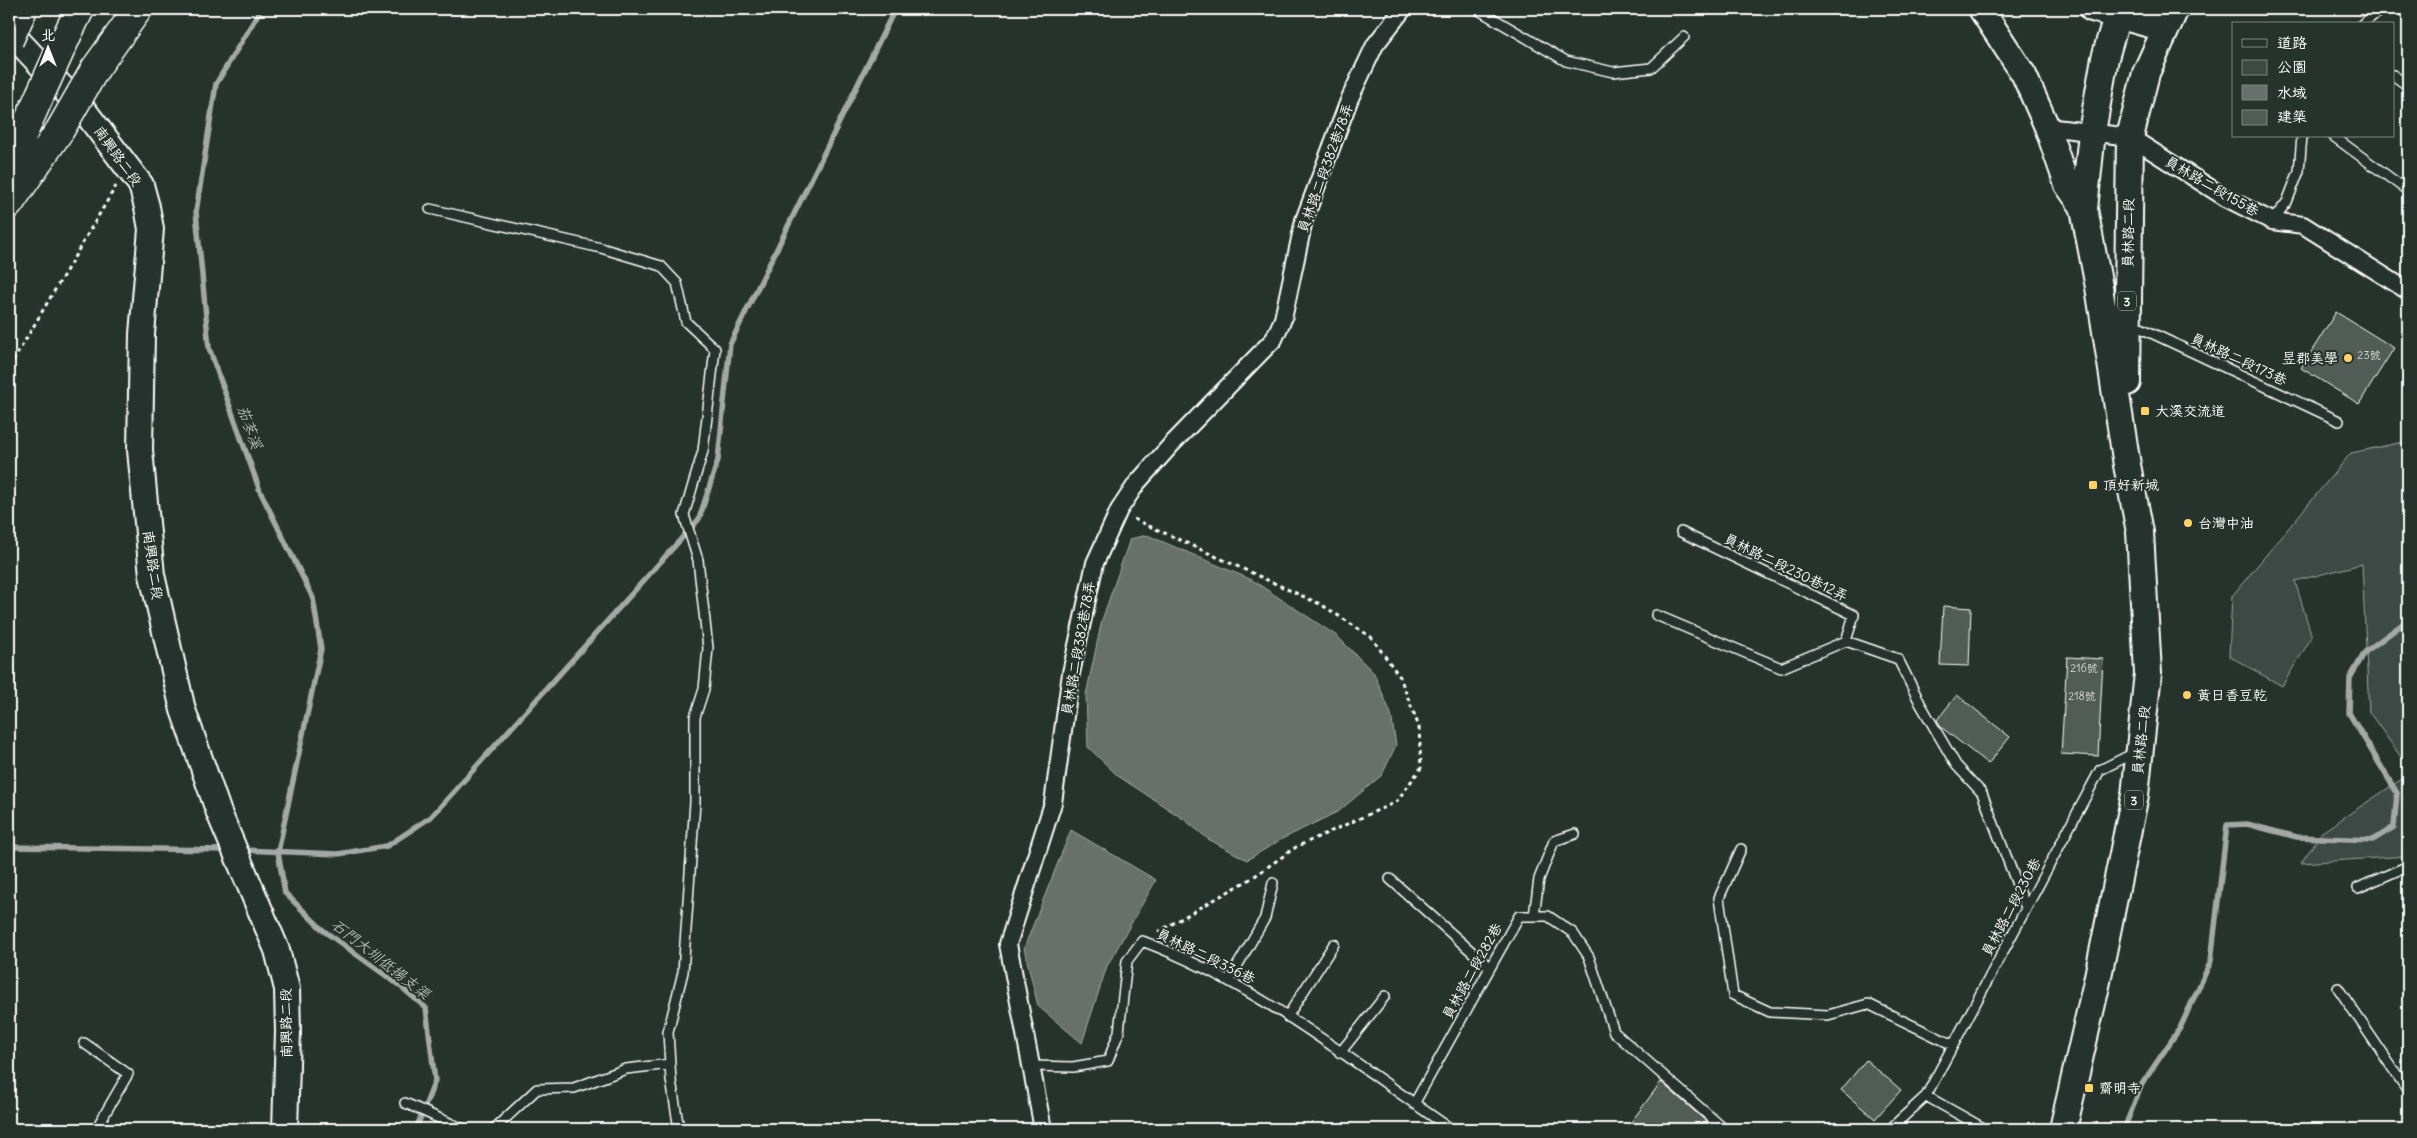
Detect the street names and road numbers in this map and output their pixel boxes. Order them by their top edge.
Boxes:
street label: 員林路二段382巷78弄 [1293,101,1357,235]
street label: 南興路二段 [90,122,146,190]
street label: 員林路二段155巷 [2162,152,2263,221]
street label: 員林路二段 [2118,198,2138,268]
road number: 3 [2118,292,2136,310]
street label: 員林路二段173巷 [2188,329,2291,390]
street label: 南興路二段 [139,529,167,601]
street label: 員林路二段230巷12弄 [1721,529,1851,605]
street label: 員林路二段382巷78弄 [1057,579,1099,717]
street label: 員林路二段 [2128,704,2154,776]
road number: 3 [2125,790,2143,810]
street label: 員林路二段230巷 [1978,854,2045,959]
street label: 員林路二段282巷 [1438,919,1506,1022]
street label: 員林路二段336巷 [1154,924,1259,988]
street label: 南興路二段 [276,988,296,1058]

